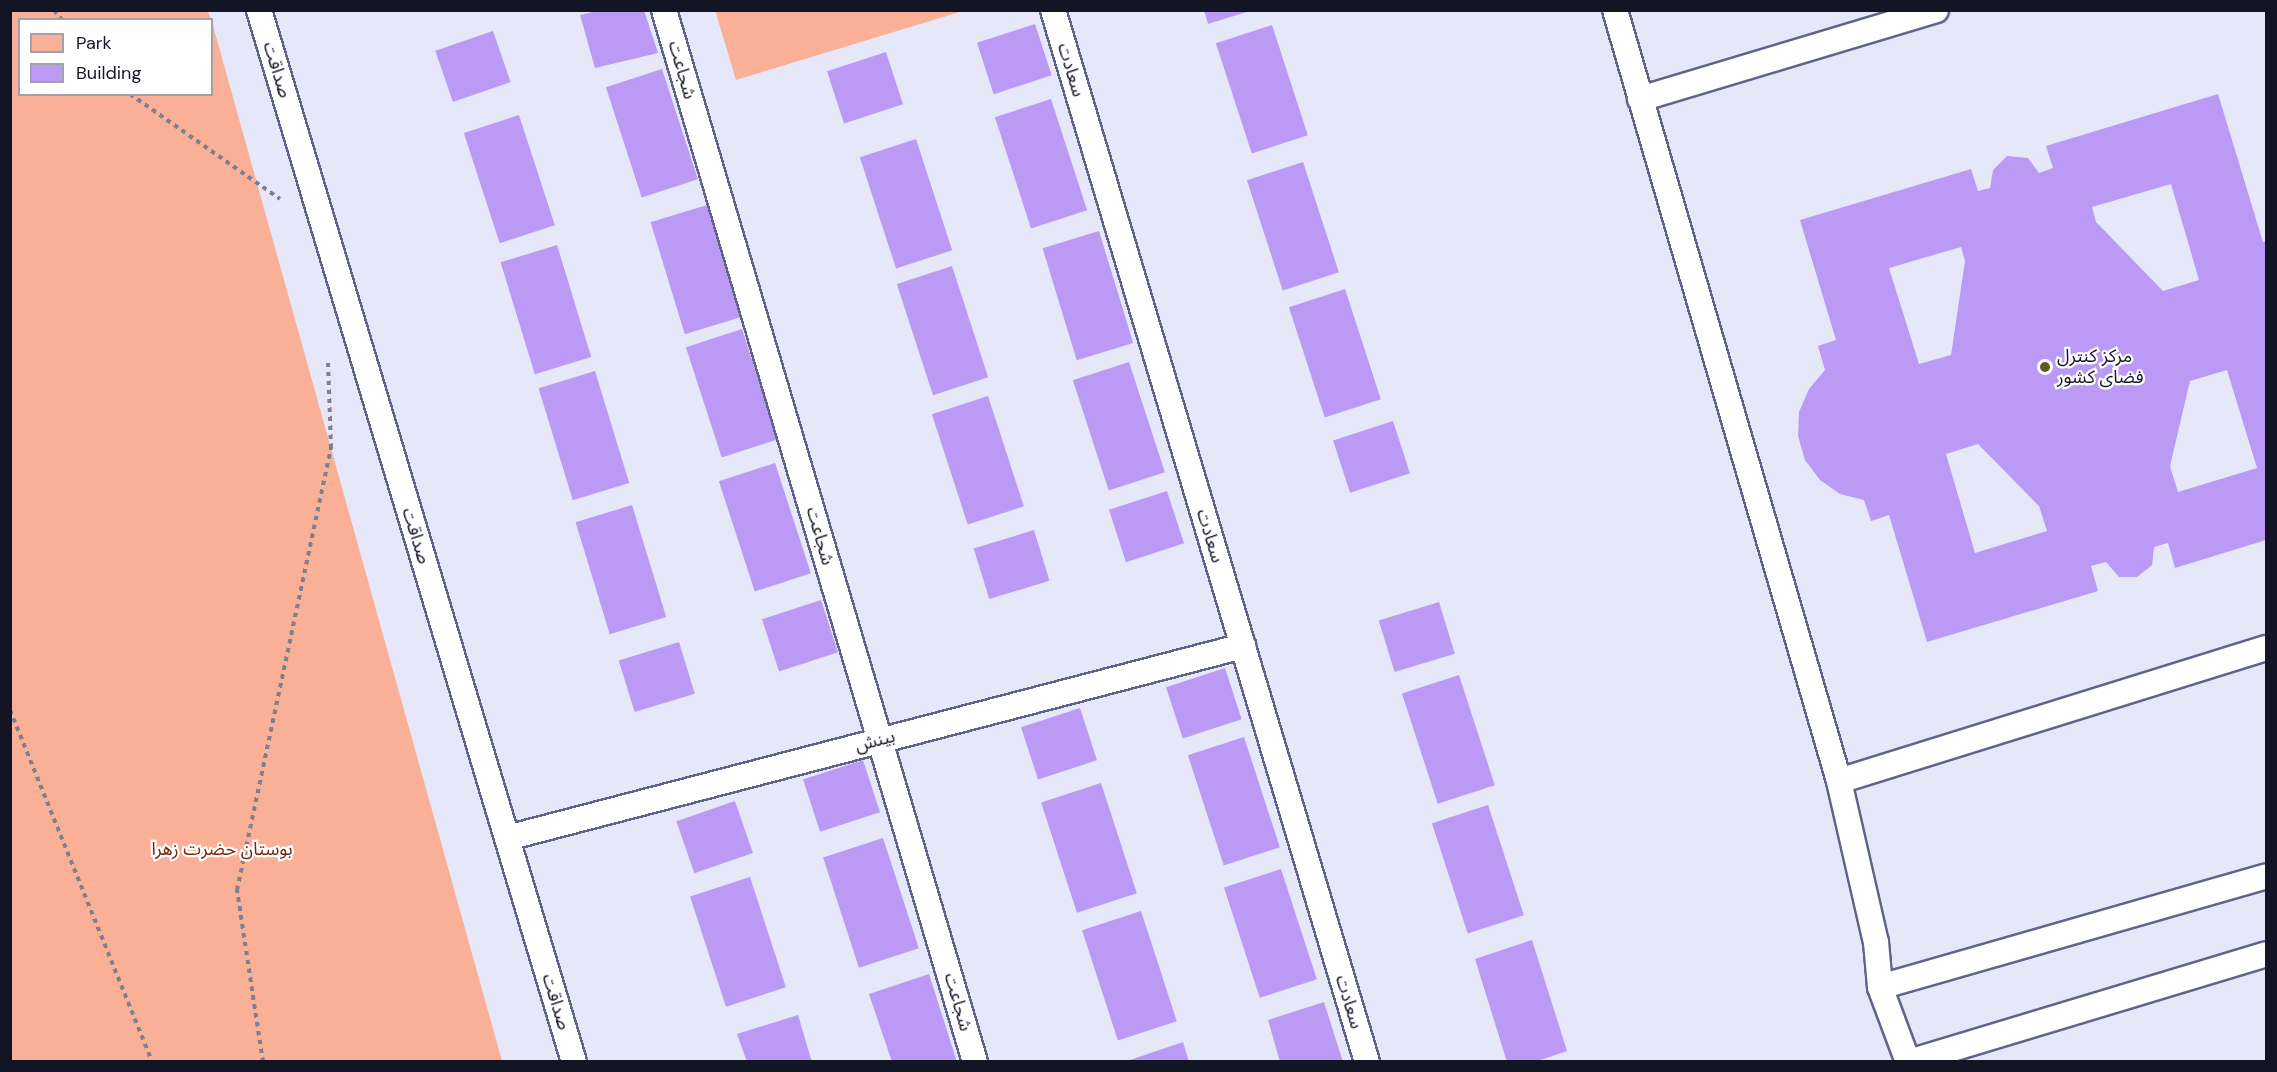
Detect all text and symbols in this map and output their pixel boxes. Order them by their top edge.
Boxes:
legend [18,18,213,96]
text: Park [76,31,112,55]
street label: شجاعت [663,38,701,102]
street label: صداقت [258,39,296,101]
street label: سعادت [1053,40,1089,100]
text: Building [76,61,141,85]
place label: مرکز کنترل فضای کشور [2057,346,2144,388]
marker: مرکز کنترل فضای کشور [2038,360,2052,374]
street label: شجاعت [801,504,839,568]
street label: صداقت [397,505,435,567]
street label: سعادت [1192,506,1228,566]
street label: بینش [853,725,897,757]
park label: بوستان حضرت زهرا [151,838,293,860]
street label: شجاعت [939,970,977,1034]
street label: صداقت [537,971,575,1033]
street label: سعادت [1331,972,1367,1032]

